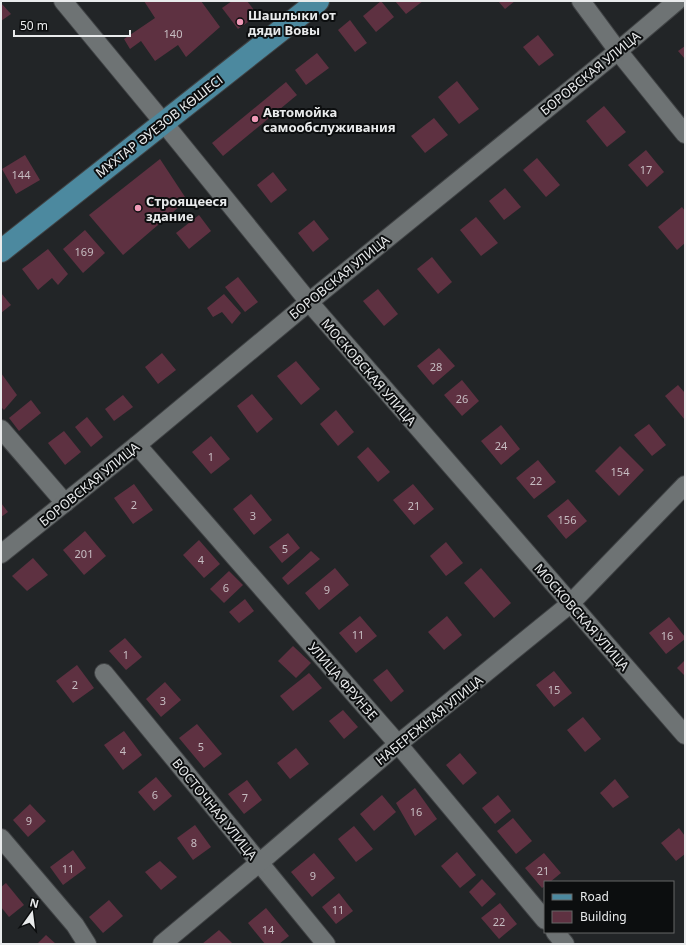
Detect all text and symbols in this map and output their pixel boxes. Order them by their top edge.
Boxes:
place label: Шашлыки от дяди Вовы [248,6,336,39]
scale bar [14,12,130,38]
text: 50 m [20,17,48,34]
marker: Шашлыки от дяди Вовы [235,17,245,27]
house number: 140 [164,26,182,41]
street label: БОРОВСКАЯ УЛИЦА [536,26,644,119]
street label: МҰХТАР ӘУЕЗОВ КӨШЕСІ [92,71,226,181]
place label: Автомойка самообслуживания [263,103,396,136]
marker: Автомойка самообслуживания [250,114,260,124]
house number: 17 [640,162,652,177]
house number: 144 [12,167,31,182]
place label: Строящееся здание [146,192,227,225]
marker: Строящееся здание [133,203,143,213]
street label: БОРОВСКАЯ УЛИЦА [285,230,393,323]
house number: 169 [75,244,93,259]
street label: МОСКОВСКАЯ УЛИЦА [318,315,421,430]
house number: 28 [430,359,442,374]
house number: 26 [456,391,468,406]
street label: БОРОВСКАЯ УЛИЦА [35,437,143,530]
house number: 24 [495,438,508,453]
house number: 1 [208,449,214,464]
house number: 154 [611,464,630,479]
house number: 22 [530,473,542,488]
house number: 2 [131,497,137,512]
house number: 21 [408,498,420,513]
house number: 3 [250,508,256,523]
house number: 156 [558,512,576,527]
house number: 5 [282,541,288,556]
house number: 201 [75,546,93,561]
house number: 4 [198,552,205,567]
street label: МОСКОВСКАЯ УЛИЦА [531,560,634,675]
house number: 6 [223,580,229,595]
house number: 9 [324,582,330,597]
house number: 11 [352,627,364,642]
house number: 16 [661,628,673,643]
street label: УЛИЦА ФРУНЗЕ [304,638,382,724]
house number: 1 [123,647,129,662]
street label: НАБЕРЕЖНАЯ УЛИЦА [372,671,487,769]
house number: 2 [72,677,78,692]
house number: 15 [548,682,560,697]
house number: 3 [160,693,166,708]
house number: 5 [198,739,204,754]
house number: 4 [120,743,127,758]
street label: ВОСТОЧНАЯ УЛИЦА [168,755,262,864]
house number: 6 [152,787,158,802]
house number: 7 [242,790,248,805]
house number: 16 [410,804,422,819]
house number: 9 [26,813,32,828]
house number: 8 [191,835,197,850]
house number: 11 [62,861,74,876]
house number: 21 [537,863,549,878]
house number: 9 [310,868,316,883]
legend [544,881,674,933]
text: Road [580,888,609,905]
north arrow [12,893,52,933]
text: N [28,894,41,911]
house number: 11 [332,902,344,917]
text: Building [580,908,627,925]
house number: 22 [493,914,505,929]
house number: 14 [262,922,275,937]

